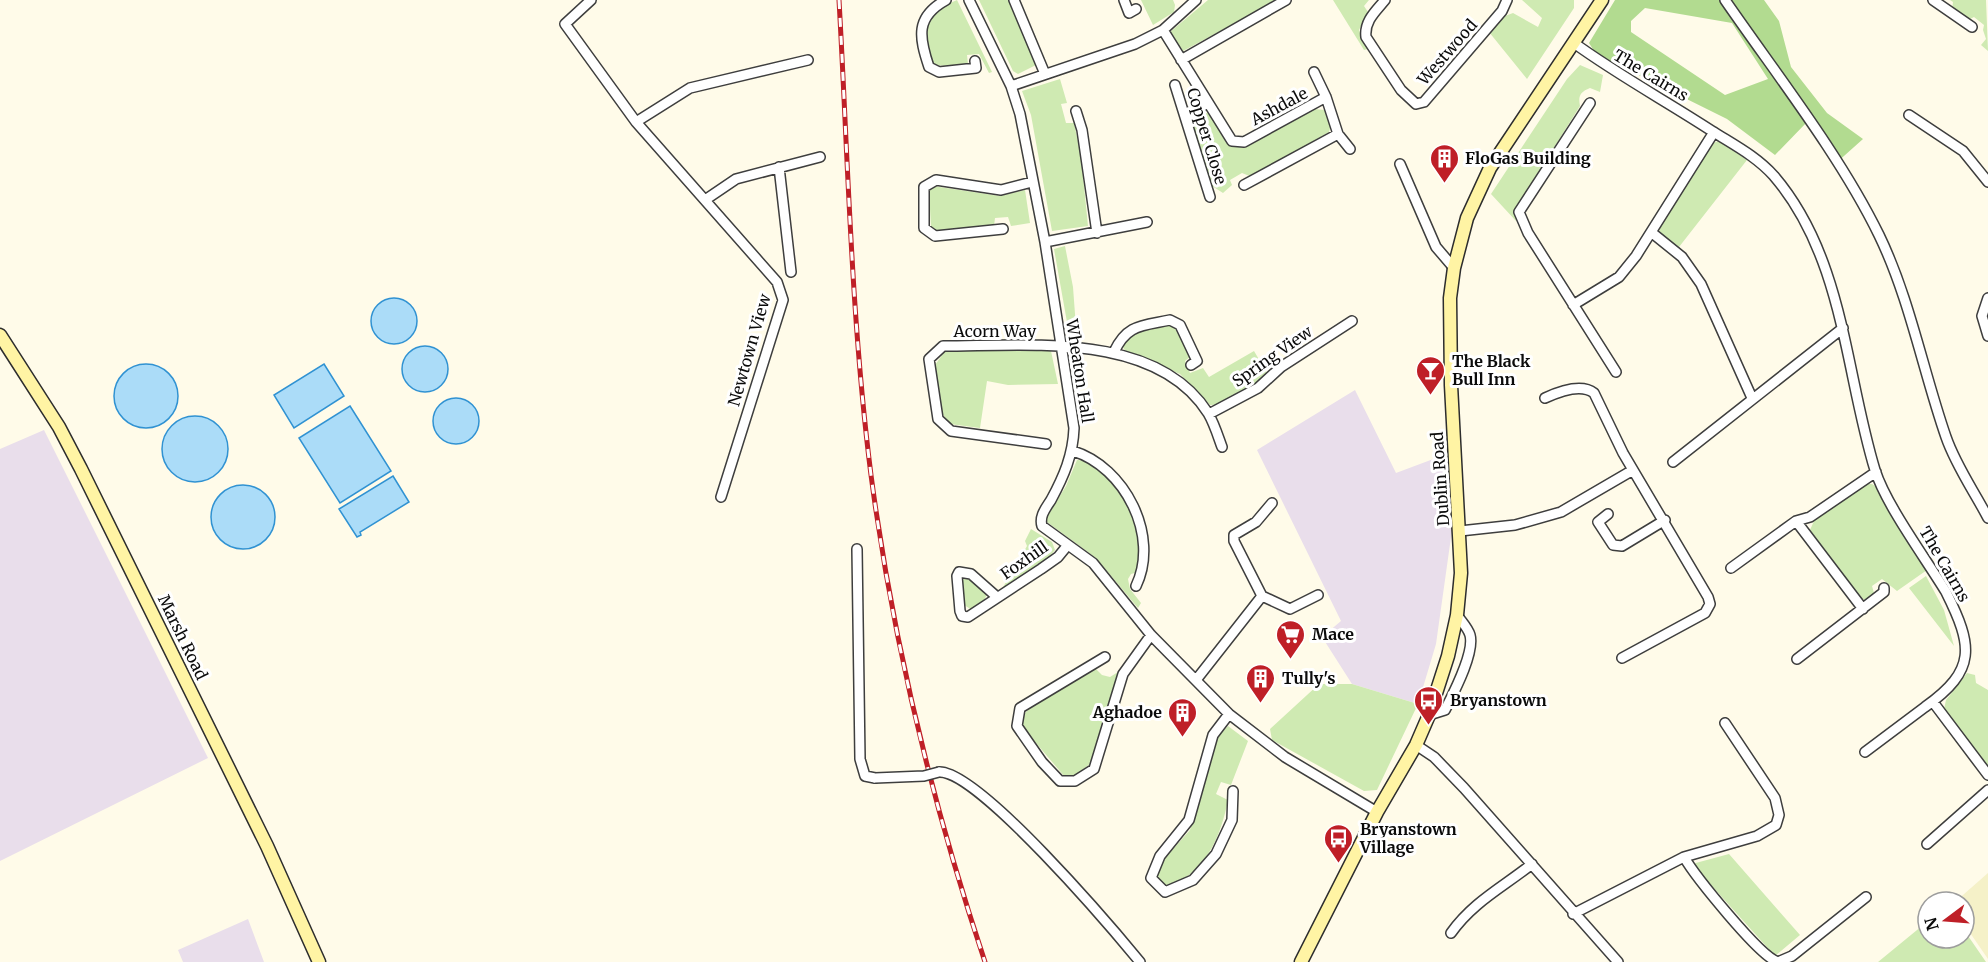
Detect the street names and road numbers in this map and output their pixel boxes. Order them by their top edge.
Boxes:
street label: Westwood [1412,15,1481,90]
street label: The Cairns [1610,45,1692,105]
street label: Ashdale [1246,83,1311,130]
street label: Copper Close [1183,85,1231,187]
street label: Newtown View [723,291,775,408]
street label: Wheaton Hall [1062,317,1098,424]
street label: Acorn Way [953,321,1037,341]
street label: Spring View [1228,321,1316,391]
street label: Dublin Road [1427,431,1453,527]
street label: The Cairns [1915,523,1975,605]
street label: Foxhill [996,536,1052,583]
street label: Marsh Road [154,591,212,683]

